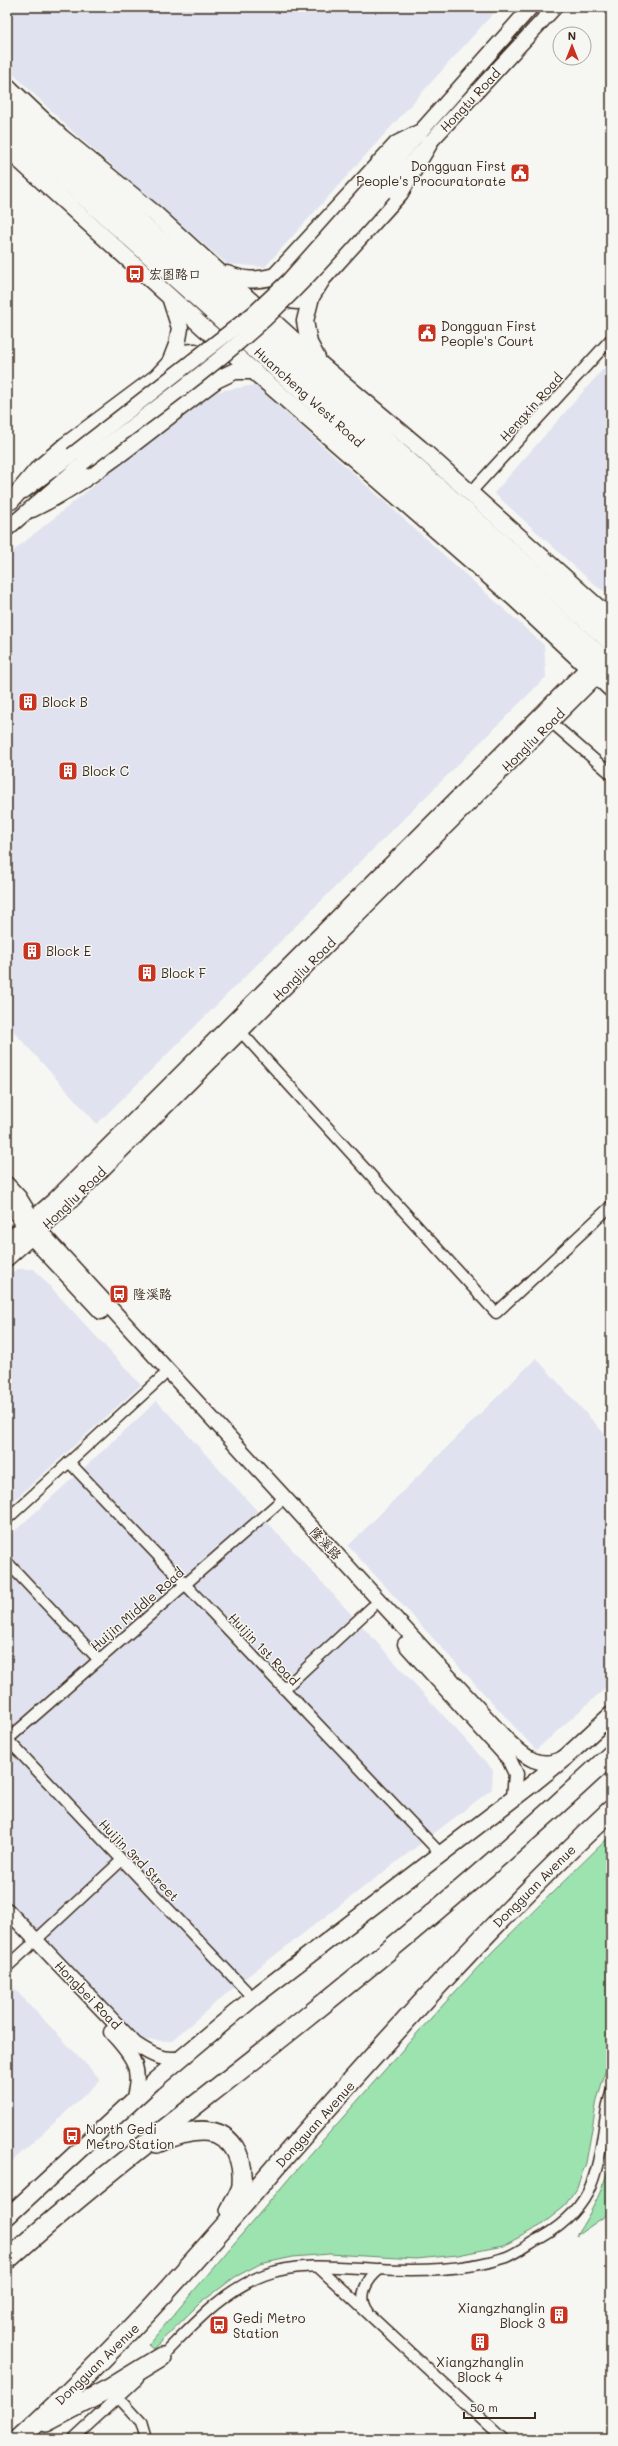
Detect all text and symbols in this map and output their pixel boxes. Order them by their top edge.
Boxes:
north arrow [552,26,592,66]
text: N [568,28,576,43]
street label: Hongtu Road [436,64,504,135]
place label: Dongguan First People's Procuratorate [356,157,506,189]
public building icon: Dongguan First People's Procuratorate [509,162,531,184]
bus stop icon: 宏图路口 [124,263,146,285]
place label: 宏图路口 [149,265,201,282]
place label: Dongguan First People's Court [441,317,537,349]
public building icon: Dongguan First People's Court [416,322,438,344]
street label: Huancheng West Road [251,343,368,450]
street label: Hengxin Road [495,369,566,444]
building icon: Block B [17,691,39,713]
place label: Block B [42,693,88,710]
street label: Hongliu Road [497,704,568,775]
building icon: Block C [57,760,79,782]
place label: Block C [82,762,129,779]
street label: Hongliu Road [268,933,339,1004]
building icon: Block E [21,940,43,962]
place label: Block E [46,942,91,959]
building icon: Block F [136,962,158,984]
place label: Block F [161,964,206,981]
street label: Hongliu Road [38,1163,109,1232]
bus stop icon: 隆溪路 [108,1283,130,1305]
place label: 隆溪路 [133,1285,172,1302]
street label: 隆溪路 [307,1523,346,1563]
street label: Huijin Middle Road [86,1563,187,1654]
street label: Huijin 1st Road [225,1609,303,1689]
street label: Huijin 3rd Street [96,1815,183,1905]
street label: Dongguan Avenue [489,1841,579,1931]
street label: Hongbei Road [51,1957,125,2032]
street label: Dongguan Avenue [271,2077,358,2170]
place label: North Gedi Metro Station [86,2120,174,2152]
bus stop icon: North Gedi Metro Station [61,2125,83,2147]
place label: Xiangzhanglin Block 3 [458,2299,545,2331]
building icon: Xiangzhanglin Block 3 [548,2304,570,2326]
place label: Gedi Metro Station [233,2309,306,2341]
bus stop icon: Gedi Metro Station [208,2314,230,2336]
street label: Dongguan Avenue [51,2319,142,2408]
building icon: Xiangzhanglin Block 4 [469,2331,491,2353]
place label: Xiangzhanglin Block 4 [436,2353,524,2385]
scale bar [464,2394,535,2420]
text: 50 m [470,2399,498,2415]

